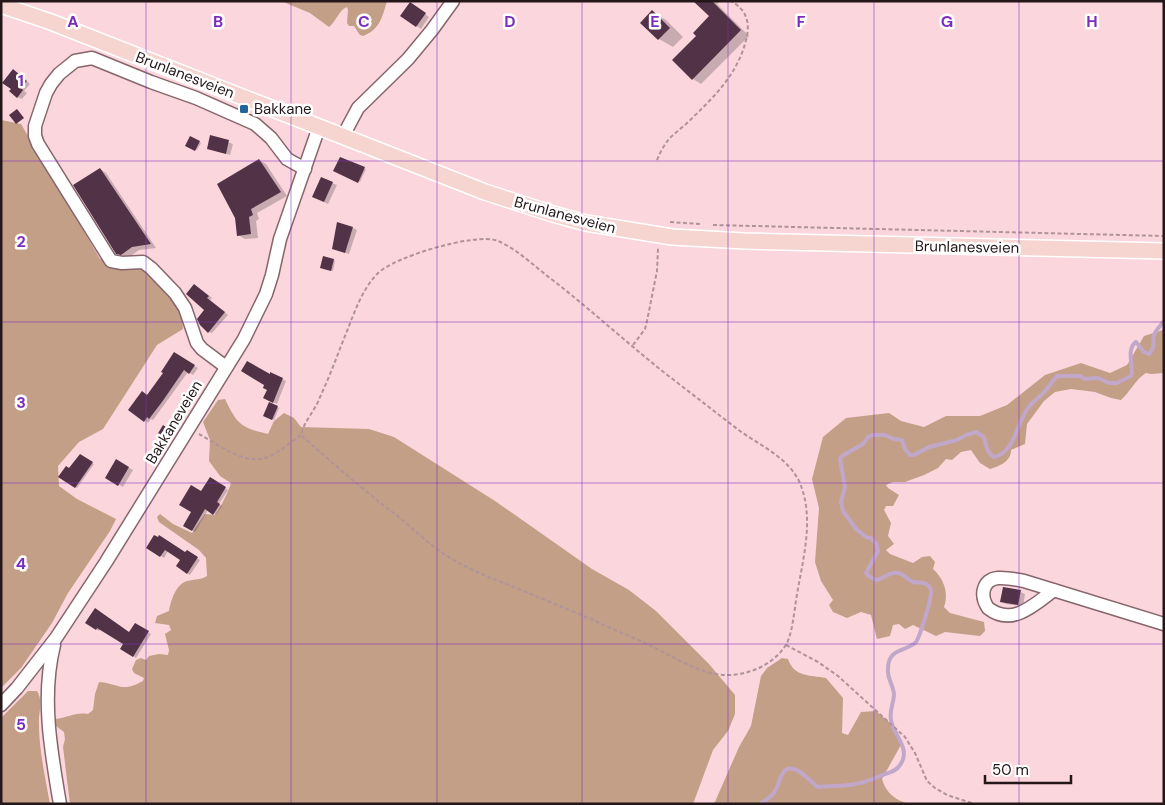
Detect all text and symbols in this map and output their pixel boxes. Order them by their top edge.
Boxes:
text: A [67,11,79,32]
text: B [213,11,223,32]
text: C [358,11,370,32]
text: D [504,11,516,32]
text: E [650,11,660,32]
text: F [797,11,806,32]
text: G [941,11,953,32]
text: H [1086,11,1098,32]
street label: Brunlanesveien [133,47,237,103]
text: 1 [18,70,24,91]
place label: Bakkane [254,99,312,119]
marker: Bakkane [238,103,250,115]
street label: Brunlanesveien [512,192,618,238]
text: 2 [16,231,26,252]
street label: Brunlanesveien [915,236,1019,258]
street label: Bakkaneveien [141,377,207,467]
text: 3 [16,392,26,413]
text: 4 [16,553,26,574]
text: 5 [16,714,26,735]
scale bar [985,752,1071,784]
text: 50 m [992,760,1029,780]

